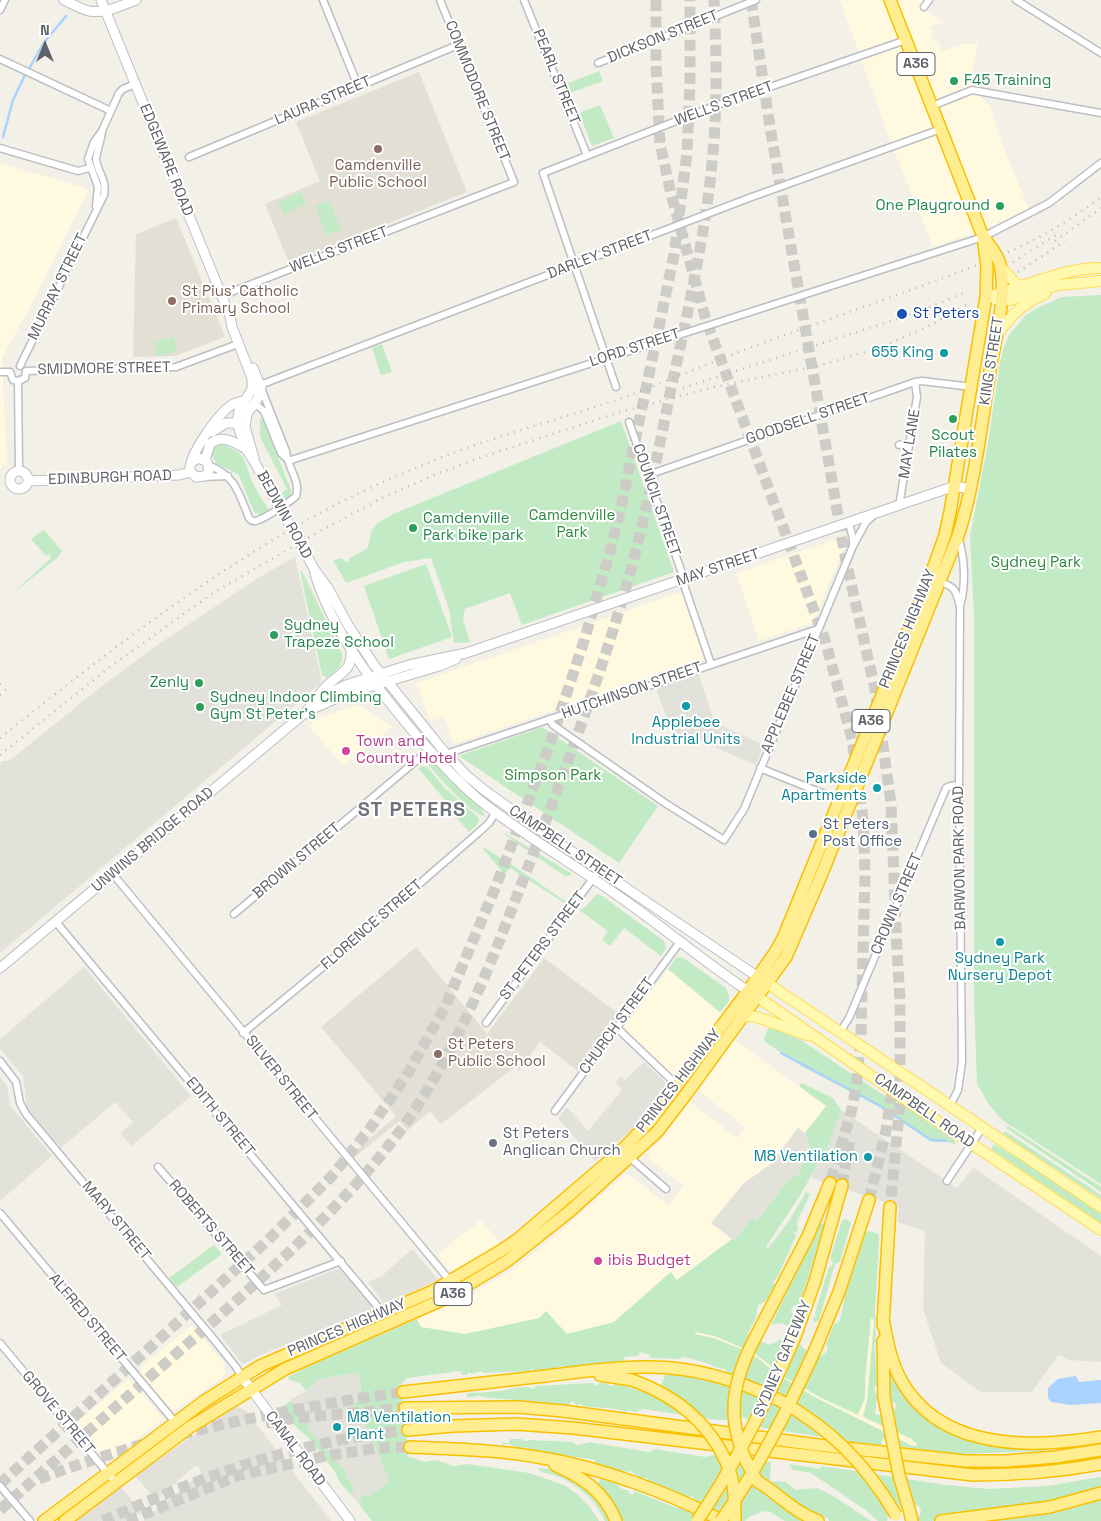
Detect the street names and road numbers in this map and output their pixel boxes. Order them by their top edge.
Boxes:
street label: DICKSON STREET [605,7,721,67]
street label: COMMODORE STREET [441,18,513,164]
street label: PEARL STREET [529,27,583,127]
road number: A36 [897,52,935,76]
street label: LAURA STREET [272,73,374,129]
street label: WELLS STREET [672,78,776,130]
street label: EDGEWARE ROAD [135,101,197,219]
street label: WELLS STREET [287,223,391,277]
street label: DARLEY STREET [545,227,655,283]
street label: MURRAY STREET [24,231,92,343]
street label: KING STREET [976,316,1008,406]
street label: LORD STREET [588,325,682,371]
street label: SMIDMORE STREET [37,359,171,379]
street label: GOODSELL STREET [744,389,872,449]
street label: MAY LANE [896,408,924,480]
street label: COUNCIL STREET [628,441,684,559]
street label: EDINBURGH ROAD [48,467,172,489]
street label: BEDWIN ROAD [252,468,316,562]
street label: MAY STREET [674,545,762,591]
street label: PRINCES HIGHWAY [876,567,940,691]
street label: APPLEBEE STREET [758,632,824,756]
street label: HUTCHINSON STREET [560,659,704,723]
road number: A36 [852,709,890,732]
street label: UNWINS BRIDGE ROAD [88,784,218,896]
street label: BARWON PARK ROAD [950,786,970,930]
street label: CAMPBELL STREET [505,802,625,890]
street label: BROWN STREET [249,819,345,903]
street label: CROWN STREET [867,850,927,958]
street label: FLORENCE STREET [318,876,426,974]
street label: ST PETERS STREET [496,888,590,1004]
street label: CHURCH STREET [576,974,658,1078]
street label: PRINCES HIGHWAY [633,1026,725,1136]
street label: SILVER STREET [241,1032,321,1124]
street label: CAMPBELL ROAD [870,1070,978,1152]
street label: EDITH STREET [182,1074,258,1160]
street label: ROBERTS STREET [164,1176,258,1280]
street label: MARY STREET [78,1178,154,1264]
street label: ALFRED STREET [45,1270,129,1366]
road number: A36 [434,1282,472,1306]
street label: PRINCES HIGHWAY [285,1295,409,1361]
street label: SYDNEY GATEWAY [750,1298,816,1420]
street label: GROVE STREET [18,1368,98,1458]
street label: CANAL ROAD [261,1408,329,1490]

